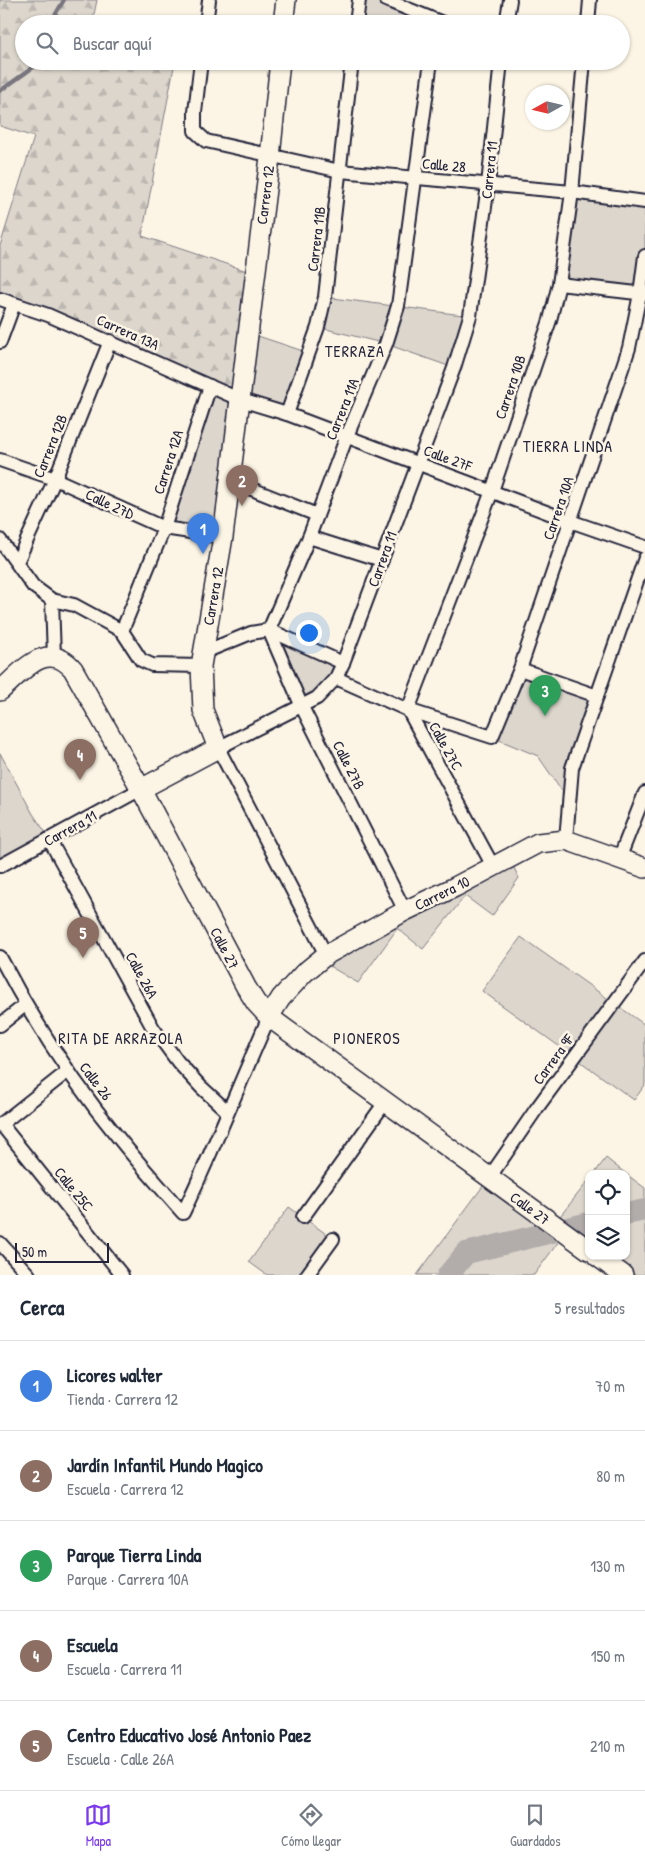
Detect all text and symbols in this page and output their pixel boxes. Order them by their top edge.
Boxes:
search box [15,15,630,70]
icon: search [33,29,61,57]
text: Buscar aquí [73,30,152,56]
north arrow [525,85,570,130]
street label: Carrera 11 [476,140,502,200]
street label: Calle 28 [421,153,467,177]
street label: Carrera 12 [251,164,279,226]
street label: Carrera 11B [302,205,330,273]
street label: Carrera 13A [93,309,163,355]
district label: TERRAZA [325,340,385,362]
street label: Carrera 10B [489,352,531,422]
street label: Carrera 11A [320,374,364,443]
street label: Carrera 12B [28,411,72,481]
street label: Carrera 12A [148,426,188,497]
district label: TIERRA LINDA [523,435,613,457]
street label: Calle 27F [421,440,475,477]
pin: 2 [226,465,258,506]
street label: Carrera 10A [537,473,579,543]
street label: Calle 27D [82,484,139,525]
pin: 1 [187,513,219,554]
street label: Carrera 11 [362,528,402,590]
street label: Carrera 12 [198,565,228,627]
your location [296,620,322,646]
pin: 3 [529,675,561,716]
street label: Calle 27C [424,718,468,774]
street label: Calle 27B [328,737,370,793]
pin: 4 [64,739,96,780]
street label: Carrera 11 [40,805,100,851]
street label: Carrera 10 [411,871,473,915]
pin: 5 [67,917,99,958]
street label: Calle 27 [205,923,245,973]
street label: Calle 26A [121,948,164,1003]
district label: RITA DE ARRAZOLA [58,1027,184,1049]
district label: PIONEROS [333,1027,401,1049]
street label: Carrera 9F [528,1029,579,1089]
street label: Calle 26 [75,1058,117,1104]
street label: Calle 25C [50,1162,98,1216]
map controls [585,1170,630,1260]
button: locate [585,1170,630,1215]
street label: Calle 27 [506,1186,554,1230]
button: layers [585,1215,630,1260]
scale bar [15,1240,109,1263]
text: 50 m [22,1242,47,1261]
text: Cerca [20,1293,64,1322]
text: 5 resultados [555,1297,625,1319]
text: Licores walter [67,1362,163,1388]
text: 1 [33,1375,39,1397]
text: 70 m [595,1375,625,1397]
text: Tienda · Carrera 12 [67,1388,178,1410]
text: Jardín Infantil Mundo Magico [67,1452,263,1478]
text: 2 [32,1465,40,1487]
text: 80 m [596,1465,625,1487]
text: Escuela · Carrera 12 [67,1478,183,1500]
text: Parque Tierra Linda [67,1542,201,1568]
text: 3 [32,1555,40,1577]
text: 130 m [590,1555,625,1577]
text: Parque · Carrera 10A [67,1568,189,1590]
text: Escuela [67,1632,118,1658]
text: 4 [33,1645,39,1667]
text: 150 m [591,1645,625,1667]
text: Escuela · Carrera 11 [67,1658,182,1680]
text: Centro Educativo José Antonio Paez [67,1722,311,1748]
text: 5 [33,1735,39,1757]
text: 210 m [590,1735,625,1757]
text: Escuela · Calle 26A [67,1748,174,1770]
tab: Mapa [84,1801,112,1850]
tab: Cómo llegar [281,1801,341,1850]
tab: Guardados [510,1801,561,1850]

